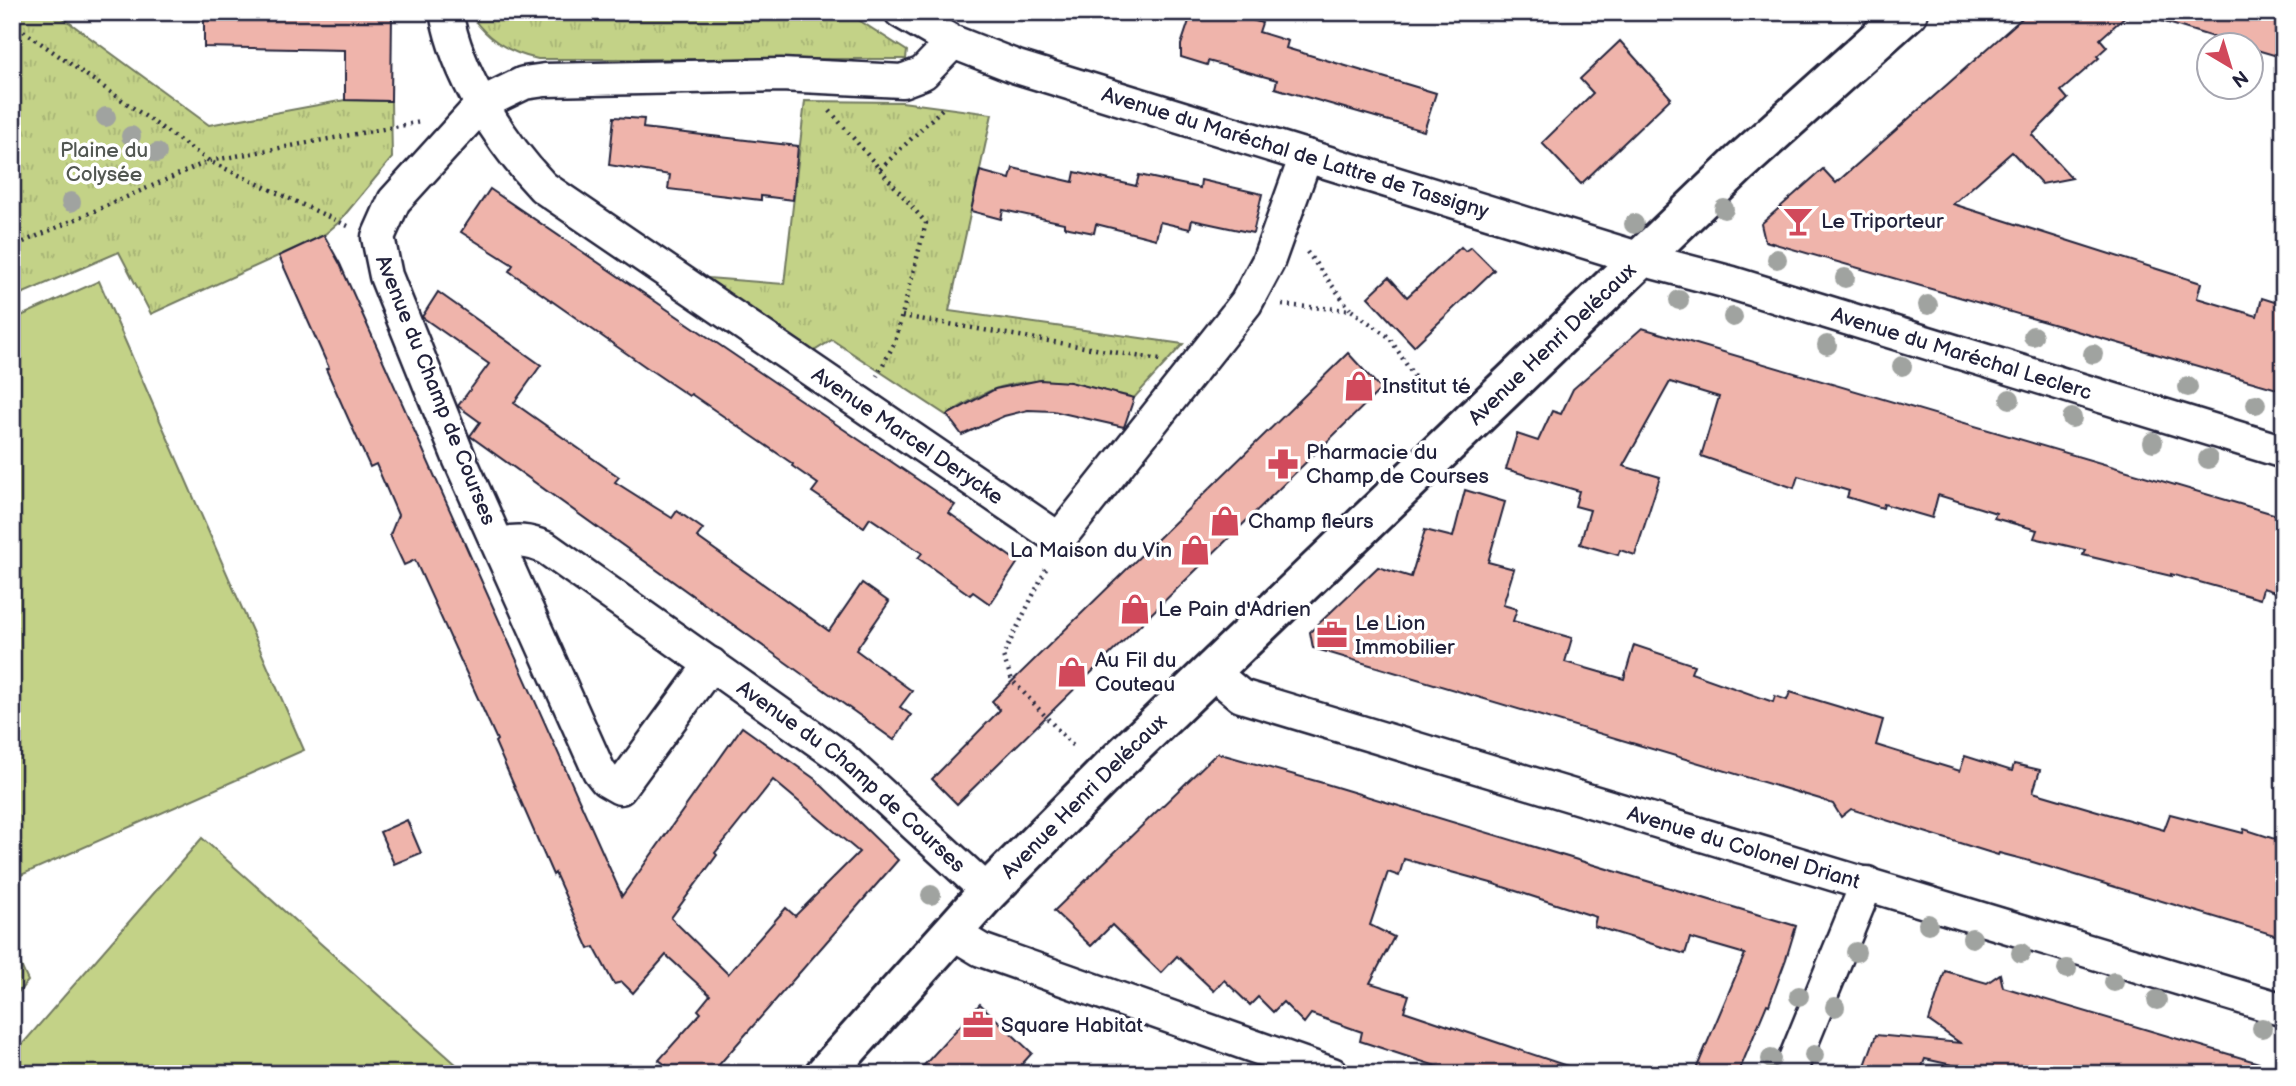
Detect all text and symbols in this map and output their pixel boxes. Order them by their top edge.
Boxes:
north arrow [2194,32,2264,102]
text: N [2227,65,2252,92]
street label: Avenue du Maréchal de Lattre de Tassigny [1099,82,1492,225]
park label: Plaine du Colysée [60,138,148,187]
bar icon: Le Triporteur [1781,204,1815,238]
place label: Le Triporteur [1821,209,1944,234]
street label: Avenue du Champ de Courses [370,252,501,529]
street label: Avenue Henri Delécaux [1463,258,1642,430]
street label: Avenue du Maréchal Leclerc [1828,302,2095,405]
street label: Avenue Marcel Derycke [807,362,1008,510]
shop icon: Institut té [1342,369,1376,403]
place label: Institut té [1382,374,1471,399]
place label: Pharmacie du Champ de Courses [1306,440,1489,489]
pharmacy icon: Pharmacie du Champ de Courses [1266,447,1300,481]
shop icon: Champ fleurs [1208,504,1242,538]
place label: Champ fleurs [1248,509,1374,534]
shop icon: La Maison du Vin [1178,533,1212,567]
place label: La Maison du Vin [1010,538,1172,563]
shop icon: Le Pain d'Adrien [1118,592,1152,626]
place label: Le Pain d'Adrien [1158,597,1311,622]
place label: Le Lion Immobilier [1355,611,1455,660]
office icon: Le Lion Immobilier [1315,618,1349,652]
place label: Au Fil du Couteau [1095,648,1177,697]
shop icon: Au Fil du Couteau [1055,655,1089,689]
street label: Avenue du Champ de Courses [732,675,970,878]
street label: Avenue Henri Delécaux [996,709,1172,884]
street label: Avenue du Colonel Driant [1624,801,1863,895]
office icon: Square Habitat [961,1008,995,1042]
place label: Square Habitat [1001,1013,1144,1038]

